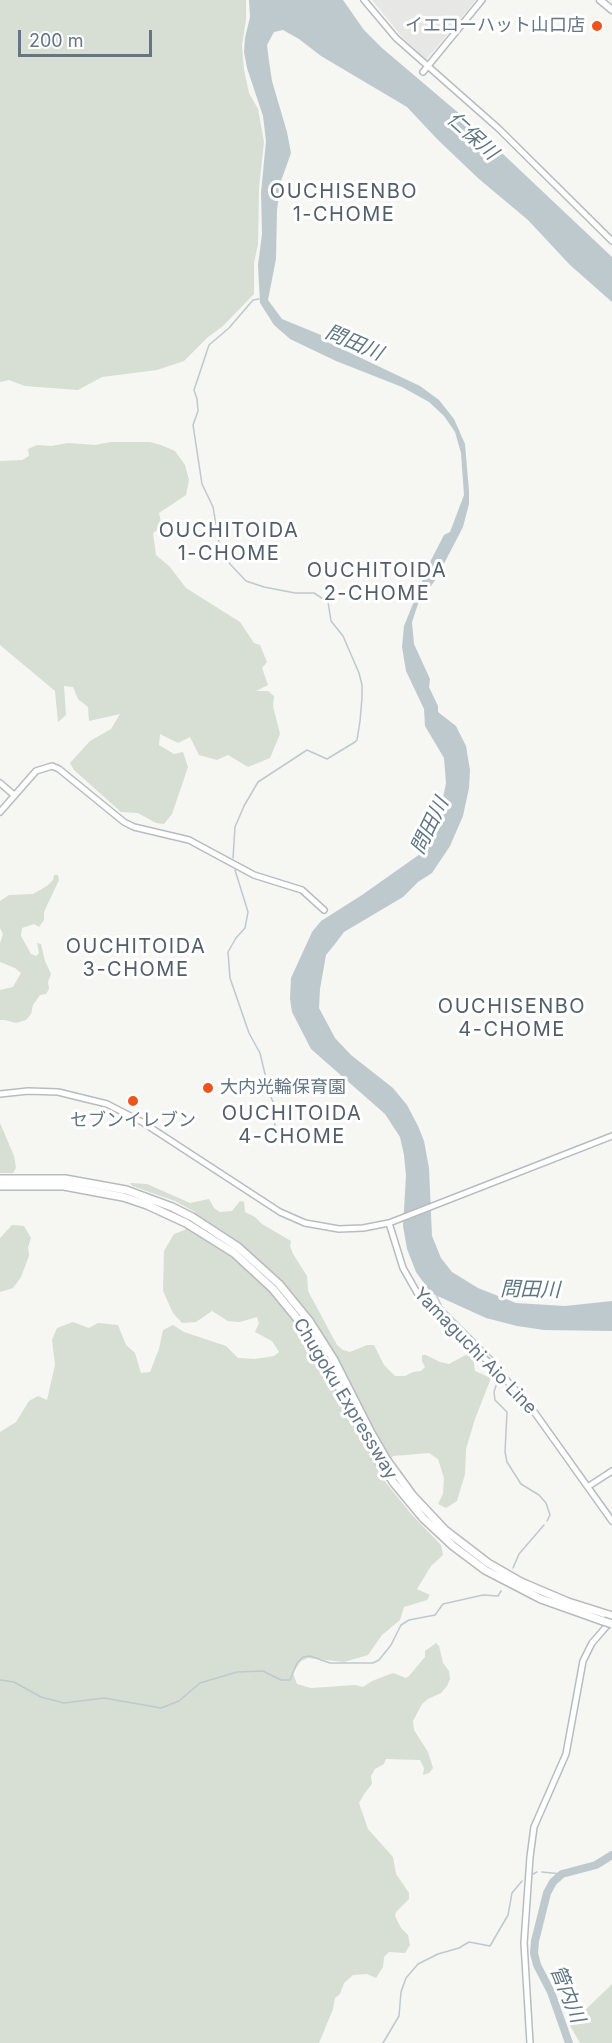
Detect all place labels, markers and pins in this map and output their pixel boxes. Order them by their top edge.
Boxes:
place label: イエローハット山口店 [405,15,585,37]
marker: イエローハット山口店 [590,19,604,33]
place label: 大内光輪保育園 [220,1077,346,1099]
marker: 大内光輪保育園 [201,1081,215,1095]
marker: セブンイレブン [126,1094,140,1108]
place label: セブンイレブン [70,1110,196,1132]

